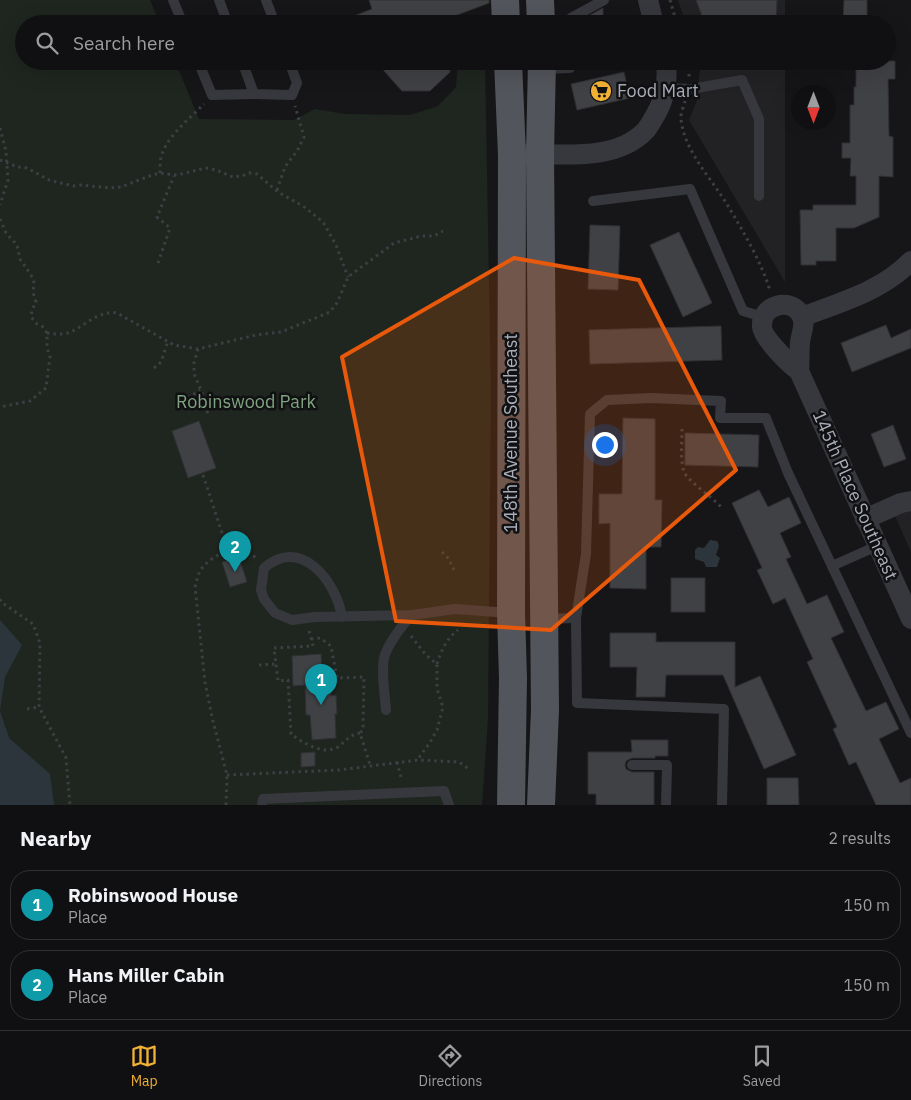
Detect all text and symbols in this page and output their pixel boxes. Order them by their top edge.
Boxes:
search box [15,15,896,70]
icon: search [33,29,61,57]
text: Search here [73,31,175,55]
supermarket icon: Food Mart [589,79,613,103]
place label: Food Mart [617,79,699,102]
north arrow [791,85,836,130]
street label: 148th Avenue Southeast [499,333,522,533]
park label: Robinswood Park [176,390,317,413]
street label: 145th Place Southeast [808,406,903,583]
your location [592,432,618,458]
pin: 2 [219,531,251,572]
pin: 1 [305,664,337,705]
text: Nearby [20,824,91,852]
text: 2 results [828,828,891,848]
text: Robinswood House [68,883,238,907]
text: 1 [32,895,42,915]
text: 150 m [843,895,890,915]
text: Place [68,907,107,927]
text: Hans Miller Cabin [68,963,225,987]
text: 2 [32,975,42,995]
text: 150 m [843,975,890,995]
text: Place [68,987,107,1007]
tab: Map [130,1042,158,1090]
tab: Directions [419,1042,482,1090]
tab: Saved [743,1042,781,1090]

